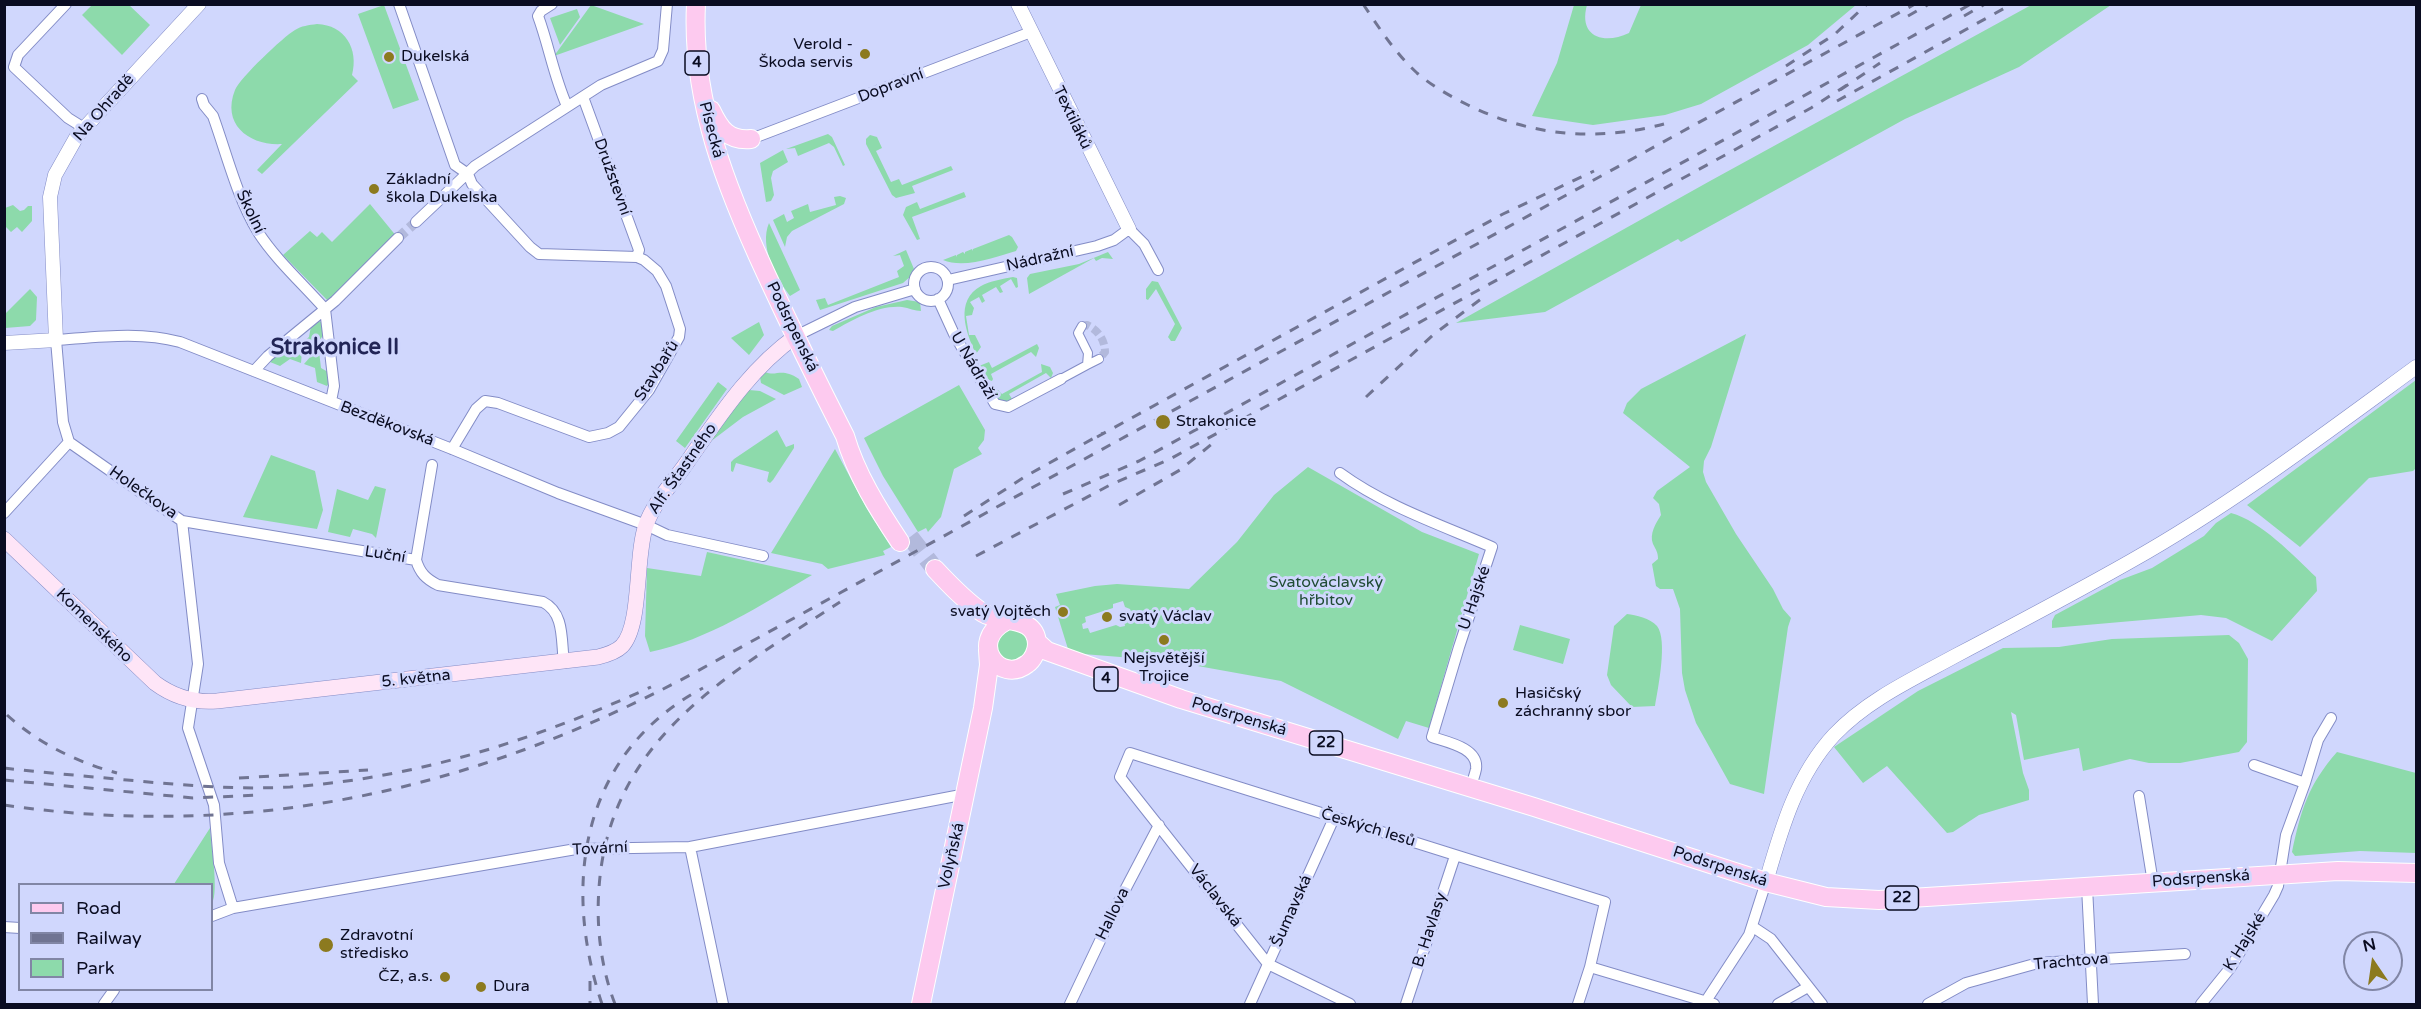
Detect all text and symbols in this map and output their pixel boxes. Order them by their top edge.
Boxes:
place label: Verold - Škoda servis [759,35,853,73]
place label: Dukelská [401,47,469,67]
marker: Verold - Škoda servis [858,47,872,61]
marker: Dukelská [382,50,396,64]
road number: 4 [685,51,709,75]
street label: Dopravní [855,65,927,107]
street label: Na Ohradě [70,70,138,146]
street label: Textiláků [1048,83,1096,153]
street label: Písecká [694,100,728,160]
street label: Družstevní [589,136,635,218]
place label: Základní škola Dukelska [386,170,498,208]
marker: Základní škola Dukelska [367,182,381,196]
street label: Školní [231,187,269,237]
street label: Nádražní [1004,242,1076,276]
street label: Podsrpenská [762,279,822,375]
street label: U Nádraží [946,329,1000,403]
district label: Strakonice II [271,335,399,361]
street label: Stavbařů [631,337,683,405]
street label: Bezděkovská [337,397,437,451]
place label: Strakonice [1176,412,1256,432]
marker: Strakonice [1154,413,1172,431]
street label: Alf. Šťastného [645,420,721,518]
street label: Holečkova [105,463,181,523]
street label: Luční [363,542,407,568]
street label: U Hajské [1455,563,1495,633]
park label: Svatováclavský hřbitov [1269,573,1383,611]
street label: Komenského [52,585,136,667]
place label: svatý Vojtěch [950,602,1051,622]
marker: svatý Vojtěch [1056,605,1070,619]
place label: svatý Václav [1119,607,1212,627]
marker: svatý Václav [1100,610,1114,624]
marker: Nejsvětější Trojice [1157,633,1171,647]
place label: Nejsvětější Trojice [1123,649,1205,687]
street label: 5. května [381,666,451,692]
road number: 4 [1094,667,1118,691]
place label: Hasičský záchranný sbor [1515,684,1631,722]
street label: Podsrpenská [1189,693,1289,741]
marker: Hasičský záchranný sbor [1496,696,1510,710]
road number: 22 [1310,731,1342,755]
street label: Českých lesů [1318,805,1418,851]
street label: Volyňská [935,821,969,891]
street label: Tovární [572,838,628,860]
street label: Podsrpenská [1670,843,1770,891]
street label: Václavská [1185,861,1245,931]
street label: Podsrpenská [2151,866,2251,892]
street label: Šumavská [1268,872,1316,950]
legend [18,883,213,991]
street label: Hallova [1092,885,1134,943]
road number: 22 [1886,886,1918,910]
street label: B. Havlasy [1409,890,1451,970]
text: Road [76,897,121,919]
street label: K Hajské [2220,909,2270,975]
place label: Zdravotní středisko [340,926,413,964]
text: Railway [76,927,142,949]
north arrow [2343,931,2403,991]
text: N [2361,934,2378,957]
marker: Zdravotní středisko [317,936,335,954]
street label: Trachtova [2033,949,2109,975]
text: Park [76,957,114,979]
place label: ČZ, a.s. [378,967,433,987]
marker: ČZ, a.s. [438,970,452,984]
place label: Dura [493,977,530,997]
marker: Dura [474,980,488,994]

